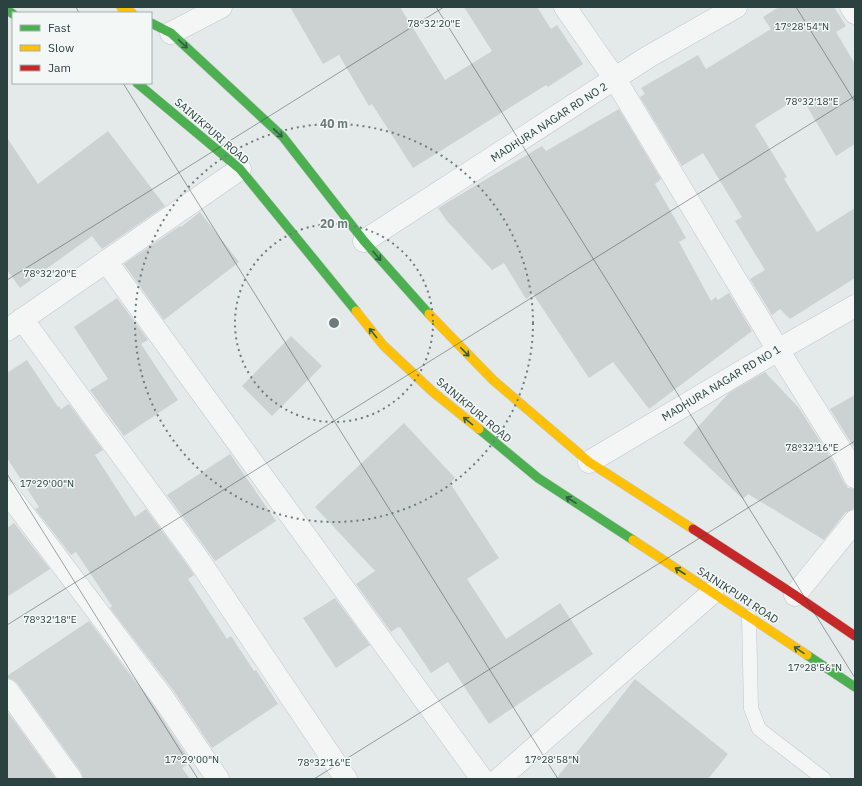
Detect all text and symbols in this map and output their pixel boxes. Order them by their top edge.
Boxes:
legend [12,12,152,84]
text: 78°32'20"E [407,17,461,30]
text: Fast [48,20,71,35]
text: 17°28'54"N [775,20,829,33]
one-way arrow [178,39,188,49]
text: Slow [48,40,74,55]
text: Jam [48,60,71,75]
street label: MADHURA NAGAR RD NO 2 [488,79,610,165]
street label: SAINIKPURI ROAD [172,95,252,167]
text: 78°32'18"E [785,95,839,108]
text: 40 m [320,116,348,131]
one-way arrow [273,128,283,137]
text: 20 m [320,216,348,231]
one-way arrow [373,250,382,261]
text: 78°32'20"E [23,267,77,280]
centre of rings [327,316,341,330]
one-way arrow [369,327,378,338]
street label: MADHURA NAGAR RD NO 1 [659,342,783,424]
one-way arrow [460,346,469,356]
street label: SAINIKPURI ROAD [433,374,515,446]
one-way arrow [463,416,474,425]
text: 78°32'16"E [785,441,839,454]
text: 17°29'00"N [20,477,74,490]
one-way arrow [566,496,577,504]
street label: SAINIKPURI ROAD [695,563,781,627]
one-way arrow [674,567,686,575]
text: 78°32'18"E [23,613,77,626]
one-way arrow [794,646,805,654]
text: 17°28'56"N [788,661,842,674]
text: 17°29'00"N [165,753,219,766]
text: 17°28'58"N [525,753,579,766]
text: 78°32'16"E [297,756,351,769]

